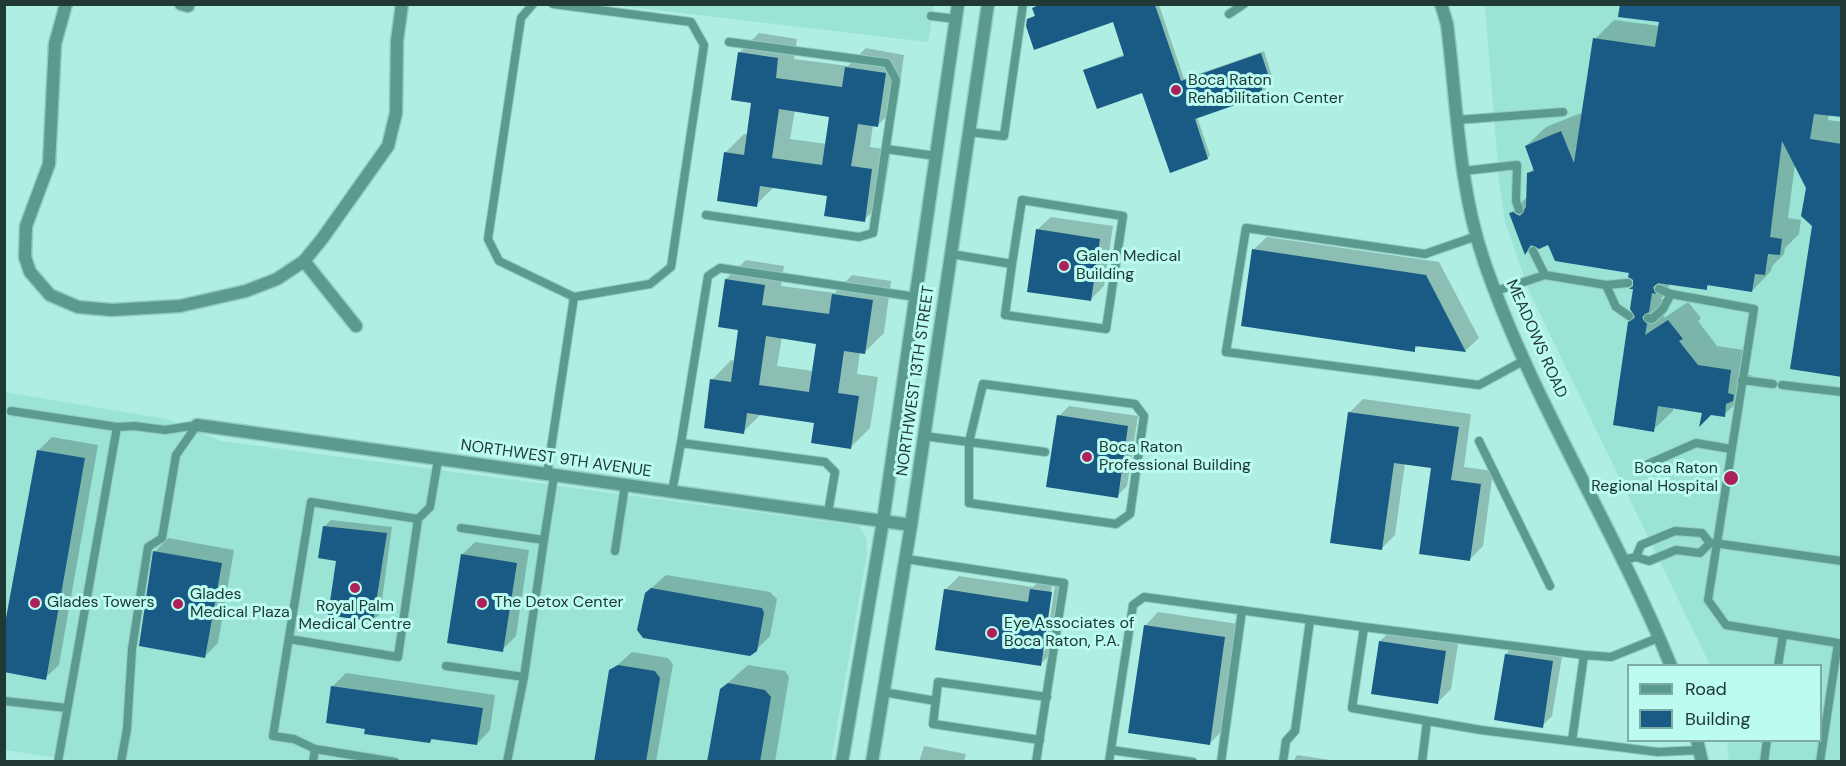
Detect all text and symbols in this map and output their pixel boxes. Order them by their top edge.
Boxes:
place label: Boca Raton Rehabilitation Center [1188,71,1344,109]
marker: Boca Raton Rehabilitation Center [1169,83,1183,97]
place label: Galen Medical Building [1076,247,1181,285]
marker: Galen Medical Building [1057,259,1071,273]
street label: MEADOWS ROAD [1501,277,1571,401]
street label: NORTHWEST 13TH STREET [893,285,939,477]
street label: NORTHWEST 9TH AVENUE [459,436,653,482]
place label: Boca Raton Professional Building [1099,438,1251,476]
marker: Boca Raton Professional Building [1080,450,1094,464]
place label: Boca Raton Regional Hospital [1591,459,1718,497]
marker: Boca Raton Regional Hospital [1722,469,1740,487]
marker: Royal Palm Medical Centre [348,581,362,595]
place label: Glades Medical Plaza [190,585,290,623]
place label: Glades Towers [47,593,154,613]
place label: The Detox Center [494,593,624,613]
marker: Glades Towers [28,596,42,610]
marker: The Detox Center [475,596,489,610]
marker: Glades Medical Plaza [171,597,185,611]
place label: Royal Palm Medical Centre [299,597,411,635]
place label: Eye Associates of Boca Raton, P.A. [1004,614,1135,652]
marker: Eye Associates of Boca Raton, P.A. [985,626,999,640]
legend [1627,664,1822,742]
text: Road [1685,677,1727,701]
text: Building [1685,707,1750,731]

